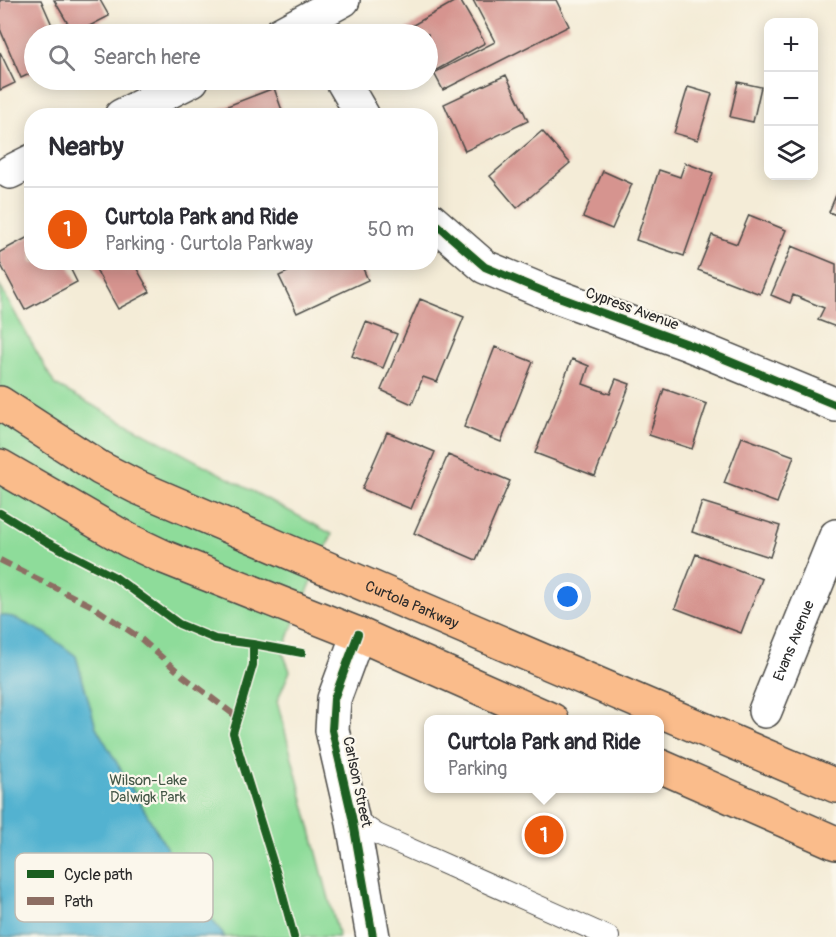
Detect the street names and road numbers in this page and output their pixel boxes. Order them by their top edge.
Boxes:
street label: Cypress Avenue [583,283,682,335]
street label: Curtola Parkway [362,576,462,633]
street label: Evans Avenue [769,597,819,684]
street label: Carlson Street [338,735,376,830]

